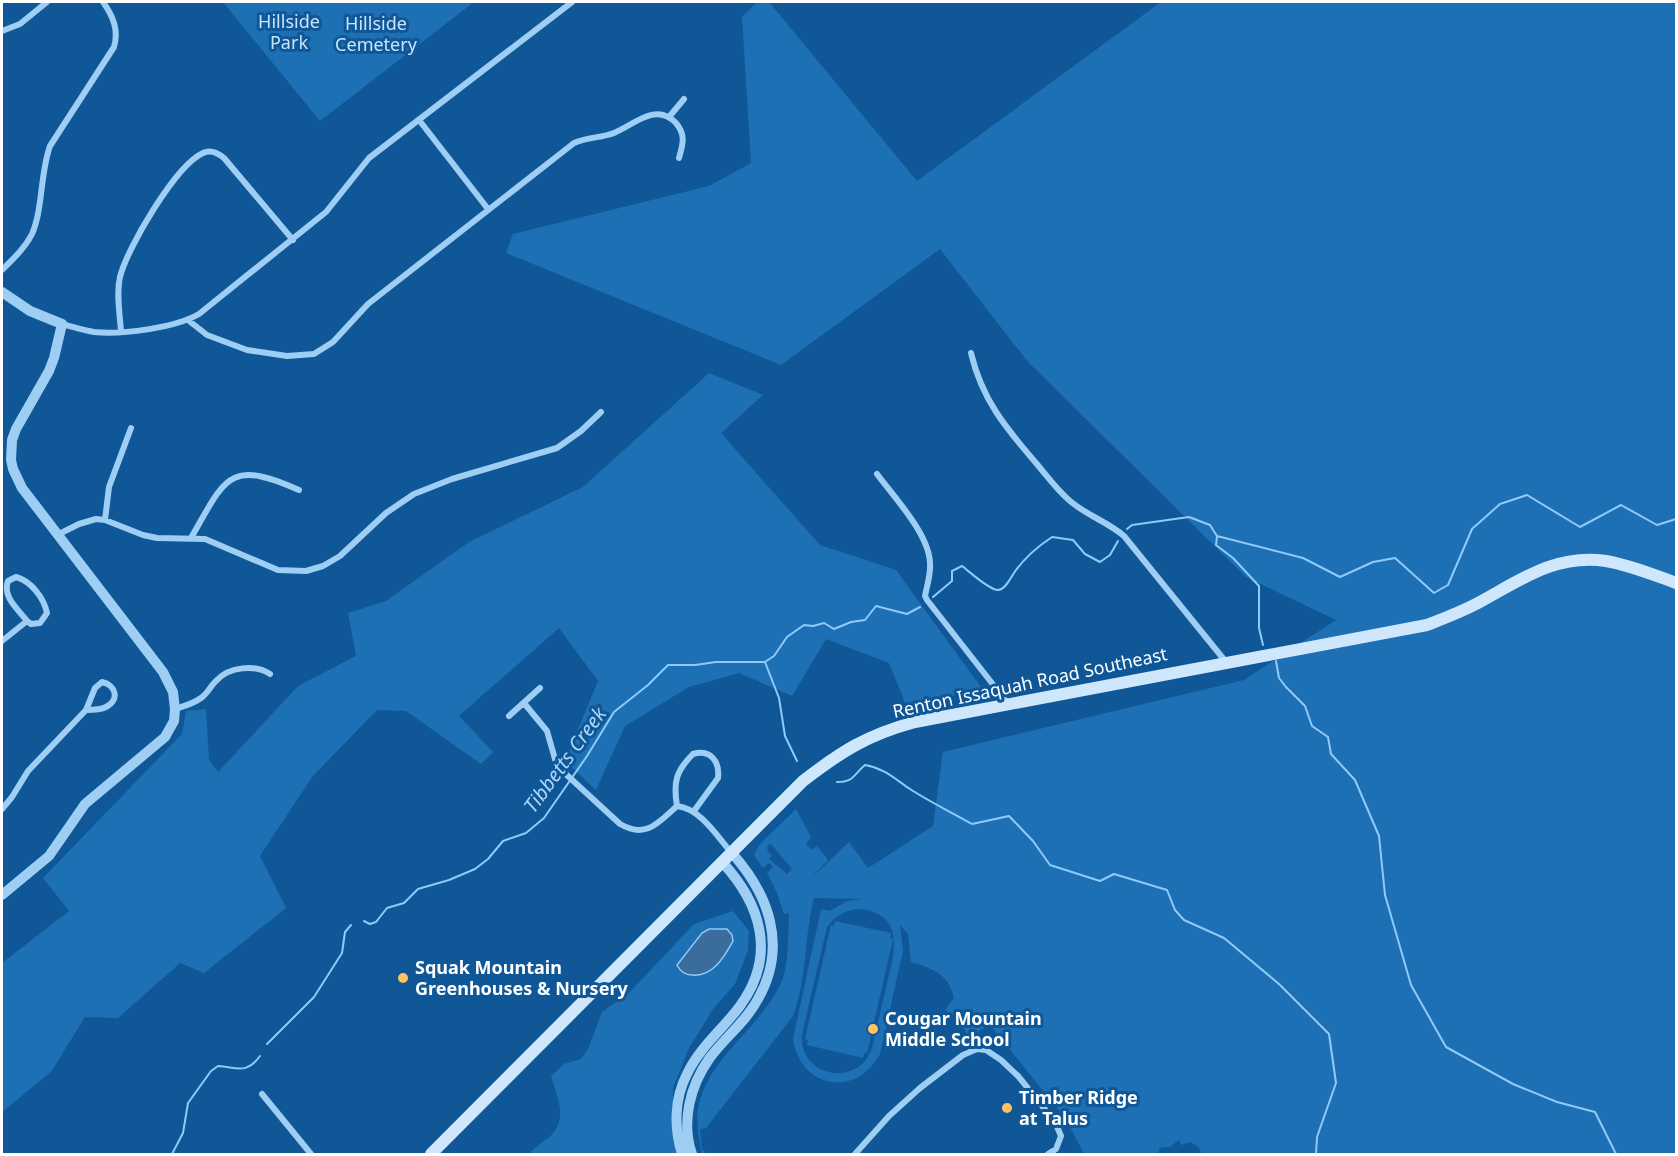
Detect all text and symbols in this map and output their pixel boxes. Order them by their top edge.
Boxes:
park label: Hillside Park [258,9,320,54]
park label: Hillside Cemetery [335,11,418,56]
street label: Renton Issaquah Road Southeast [890,641,1170,723]
water label: Tibbetts Creek [517,700,613,818]
place label: Squak Mountain Greenhouses & Nursery [415,955,628,1000]
marker: Squak Mountain Greenhouses & Nursery [396,971,410,985]
place label: Cougar Mountain Middle School [885,1006,1042,1051]
marker: Cougar Mountain Middle School [866,1022,880,1036]
place label: Timber Ridge at Talus [1019,1085,1138,1130]
marker: Timber Ridge at Talus [1000,1101,1014,1115]

